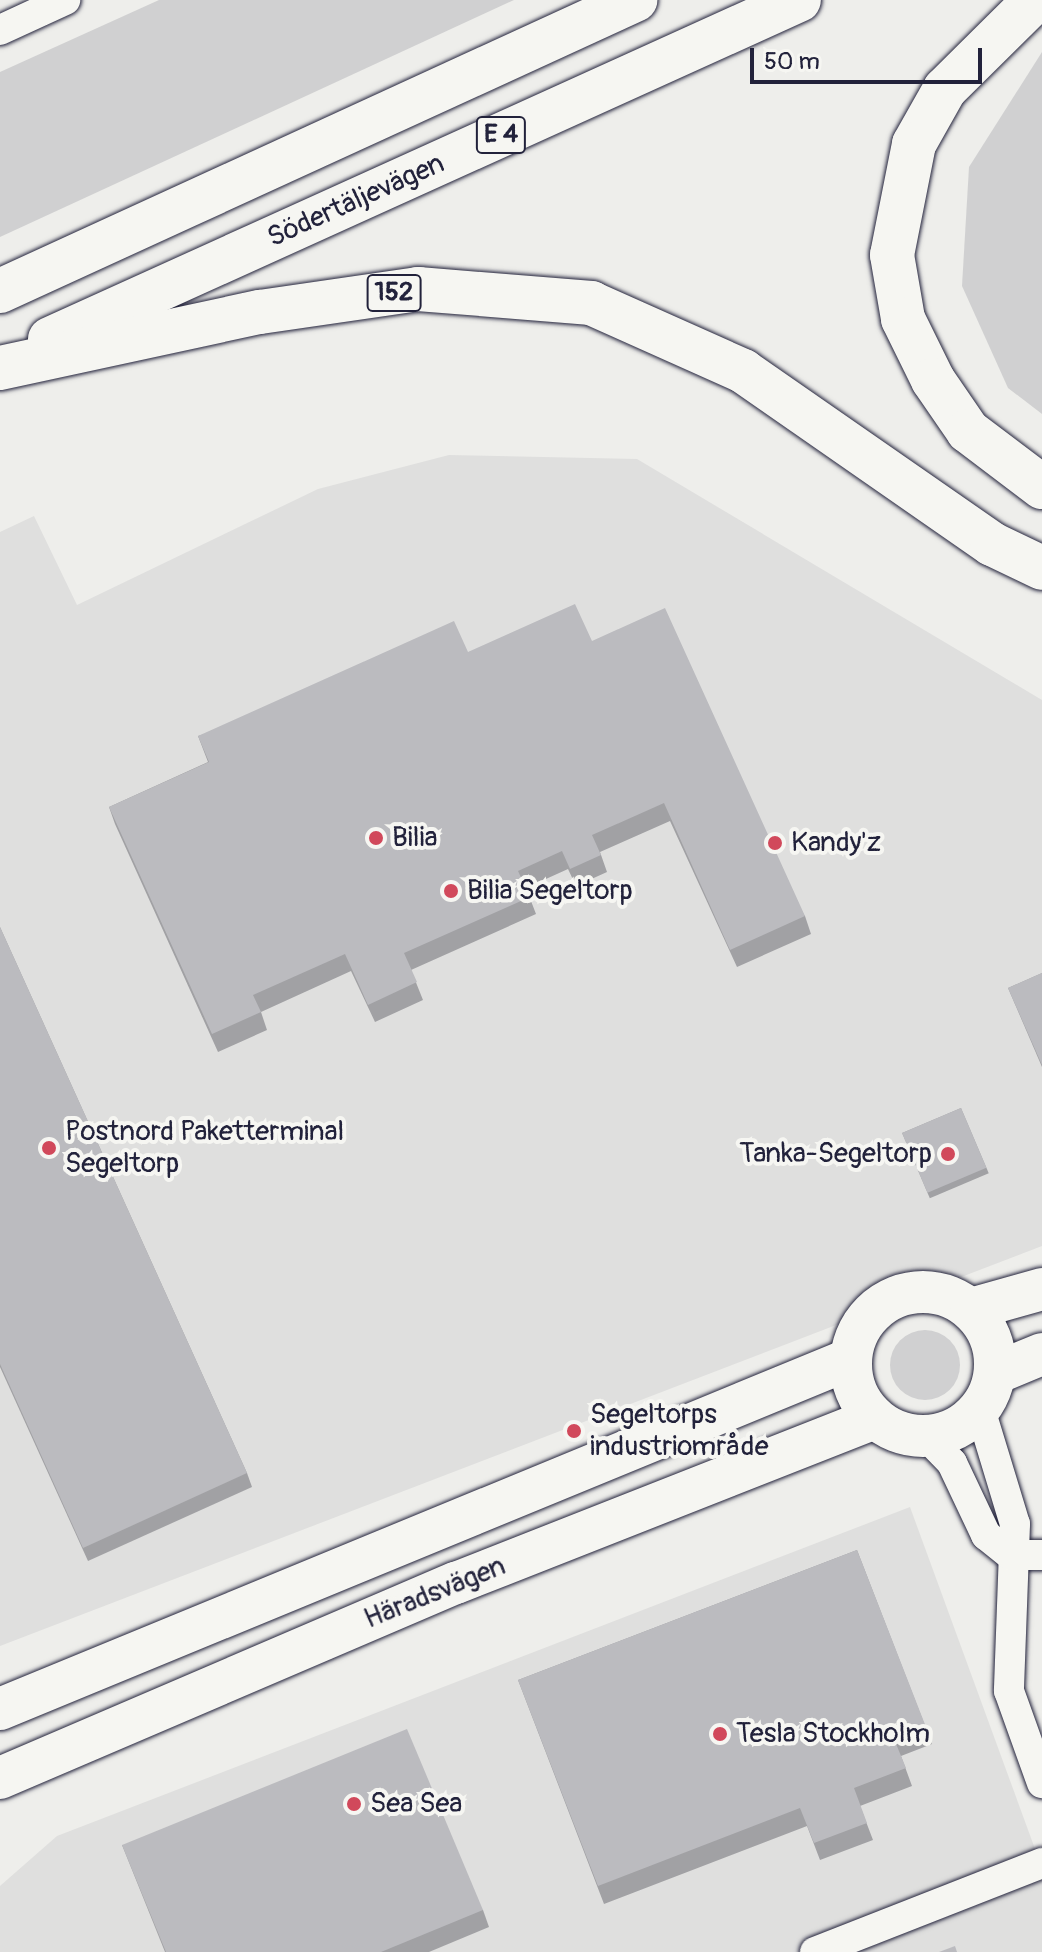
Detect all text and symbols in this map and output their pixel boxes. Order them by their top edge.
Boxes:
scale bar [754,32,986,82]
text: 50 m [764,47,820,76]
road number: E 4 [475,113,527,157]
street label: Södertäljevägen [262,147,450,255]
road number: 152 [366,271,422,315]
place label: Bilia [392,821,437,855]
place label: Kandy'z [791,826,881,860]
marker: Bilia [367,829,385,847]
marker: Kandy'z [766,834,784,852]
place label: Bilia Segeltorp [467,874,633,908]
marker: Bilia Segeltorp [442,882,460,900]
place label: Postnord Paketterminal Segeltorp [65,1115,344,1181]
place label: Tanka-Segeltorp [739,1137,932,1171]
marker: Postnord Paketterminal Segeltorp [40,1139,58,1157]
marker: Tanka-Segeltorp [939,1145,957,1163]
place label: Segeltorps industriområde [590,1398,768,1464]
marker: Segeltorps industriområde [565,1422,583,1440]
street label: Häradsvägen [359,1549,511,1637]
place label: Tesla Stockholm [736,1717,930,1751]
marker: Tesla Stockholm [711,1725,729,1743]
place label: Sea Sea [370,1787,462,1821]
marker: Sea Sea [345,1795,363,1813]

